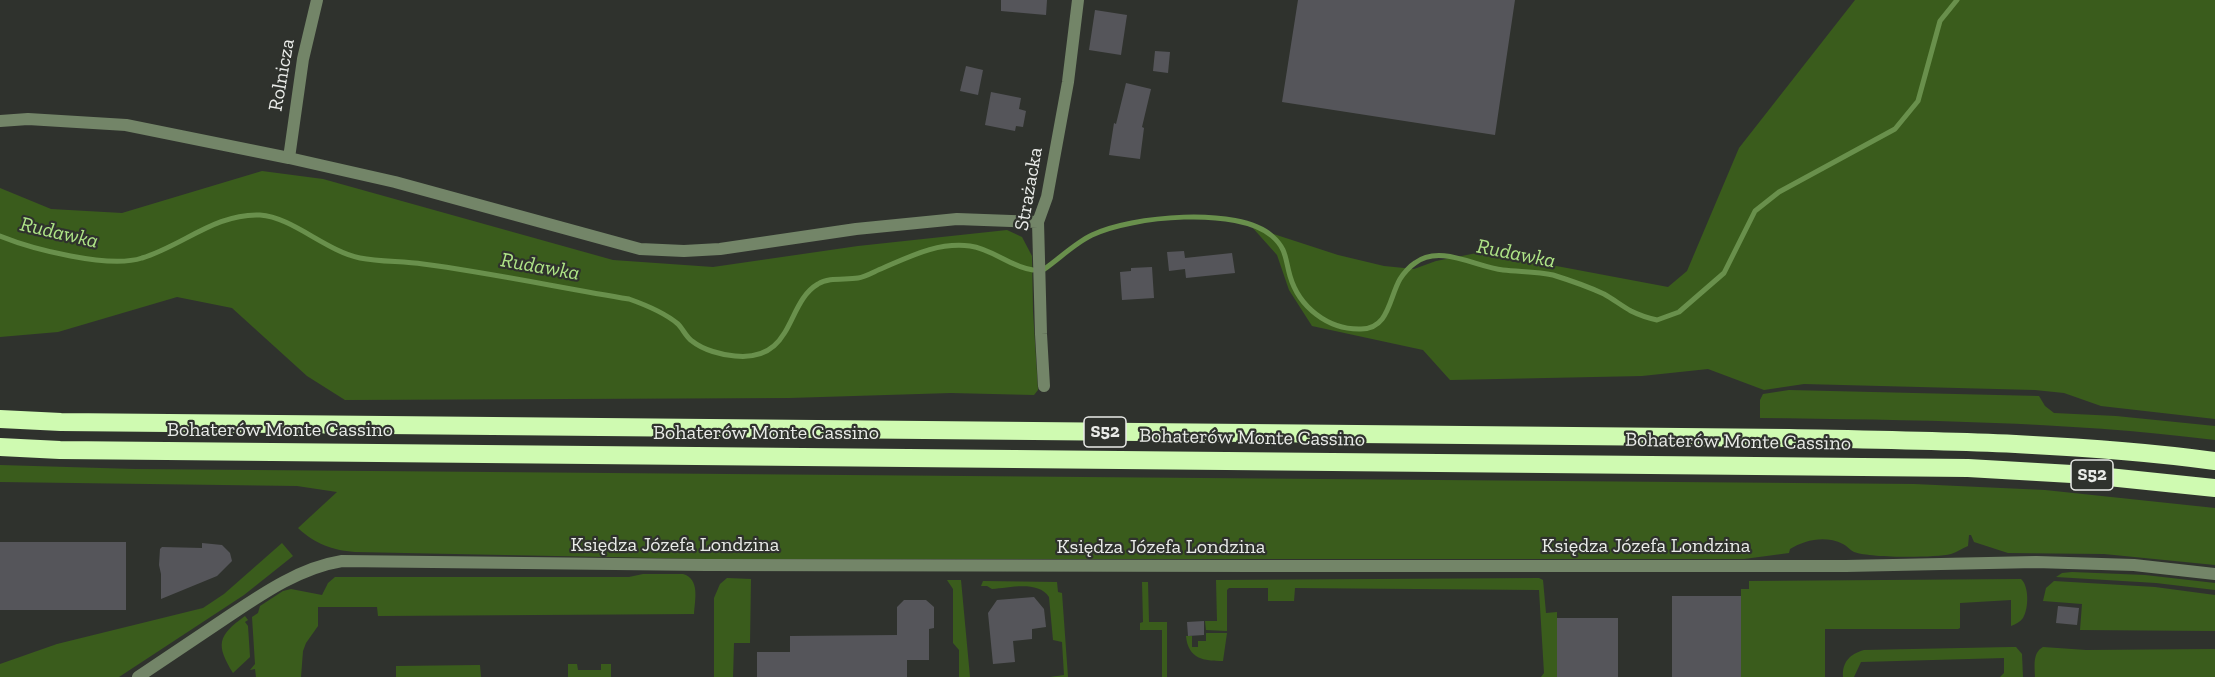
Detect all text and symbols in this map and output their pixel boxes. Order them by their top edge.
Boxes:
street label: Rolnicza [264,37,300,113]
street label: Strażacka [1010,145,1048,233]
water label: Rudawka [17,212,101,254]
water label: Rudawka [1475,234,1557,274]
water label: Rudawka [499,248,581,286]
road number: S52 [1084,417,1126,447]
street label: Bohaterów Monte Cassino [167,418,393,442]
street label: Bohaterów Monte Cassino [653,421,879,445]
street label: Bohaterów Monte Cassino [1139,424,1365,452]
street label: Bohaterów Monte Cassino [1625,428,1851,456]
road number: S52 [2071,460,2113,490]
street label: Księdza Józefa Londzina [571,533,779,557]
street label: Księdza Józefa Londzina [1542,534,1750,558]
street label: Księdza Józefa Londzina [1057,535,1265,559]

